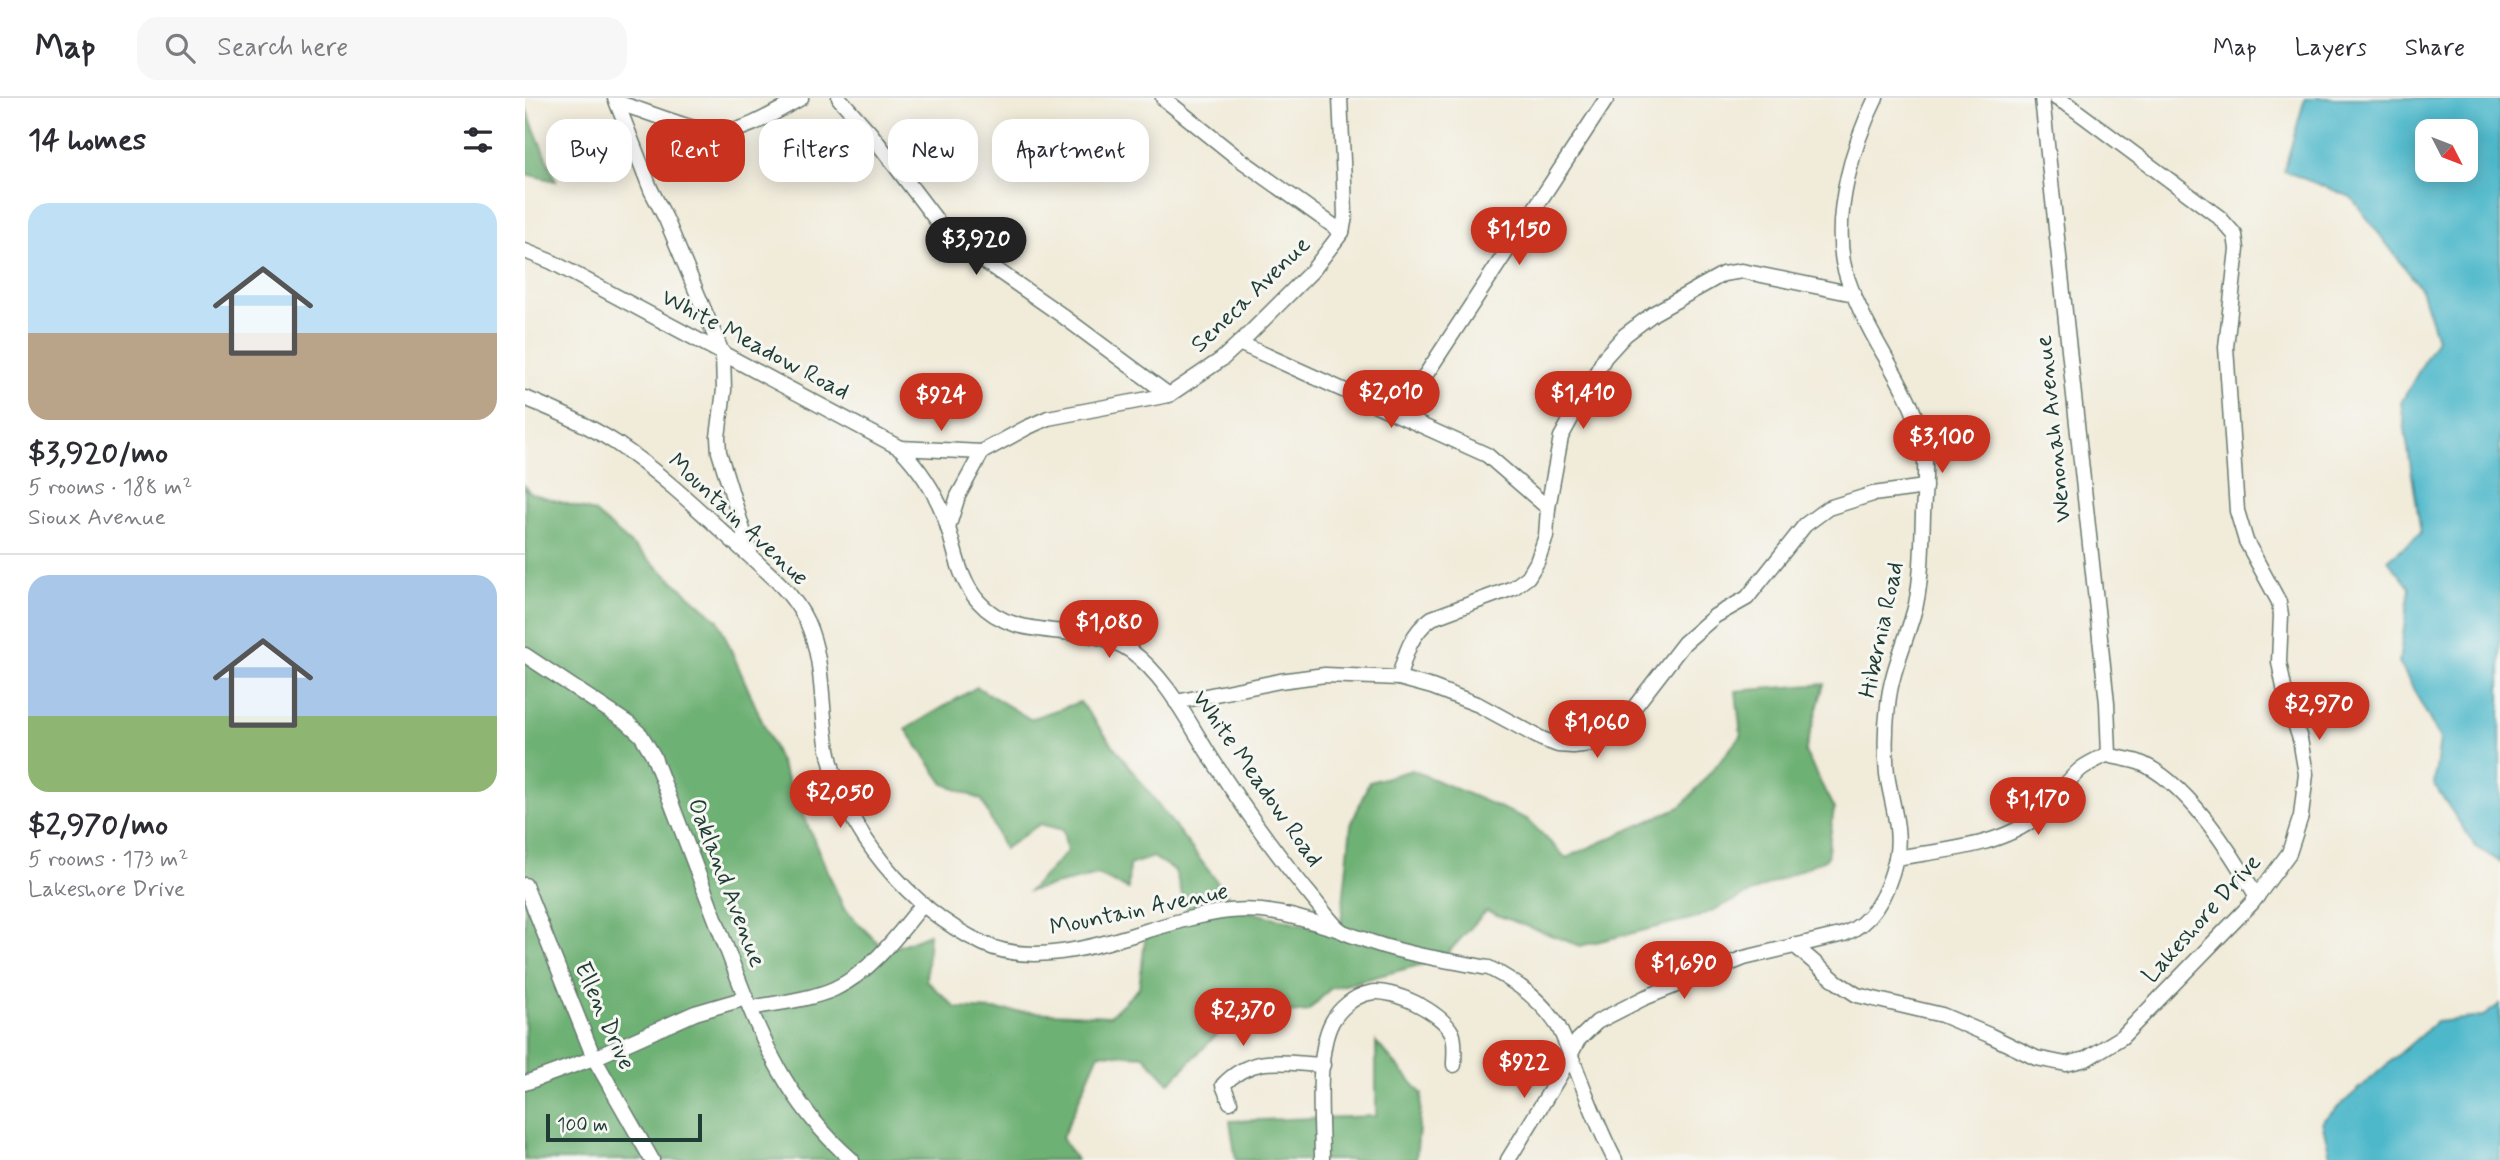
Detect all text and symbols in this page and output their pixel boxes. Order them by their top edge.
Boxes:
search box [137,17,627,80]
text: Map [35,26,95,70]
icon: search [161,29,199,67]
text: Search here [217,31,348,65]
text: Map [2213,33,2257,64]
text: Layers [2295,33,2367,64]
text: Share [2405,33,2465,64]
chip: Buy [546,119,632,182]
chip: Rent [646,119,745,182]
chip: Filters [759,119,874,182]
chip: New [888,119,978,182]
chip: Apartment [992,119,1149,182]
north arrow [2415,119,2478,182]
map controls [2415,119,2478,182]
text: 14 homes [28,121,146,160]
icon: filters [459,121,497,159]
pin: $1,150 [1462,208,1576,267]
text: $1,150 [1487,215,1551,245]
pin: $3,920 [919,218,1033,277]
text: $3,920 [941,225,1011,255]
street label: Seneca Avenue [1184,230,1318,360]
icon: home [200,248,326,374]
street label: White Meadow Road [656,282,854,408]
street label: Wenonah Avenue [2029,334,2079,524]
pin: $2,010 [1334,370,1448,430]
pin: $1,410 [1526,372,1640,431]
pin: $924 [900,374,982,433]
text: $2,010 [1359,378,1423,408]
text: $1,410 [1551,379,1615,409]
text: $924 [916,381,966,411]
pin: $3,100 [1885,416,1999,475]
text: $3,100 [1909,423,1975,453]
text: $3,920/mo [28,434,168,473]
street label: Mountain Avenue [661,447,815,593]
text: 5 rooms · 188 m² [28,473,192,503]
text: Sioux Avenue [28,503,166,533]
street label: Hibernia Road [1852,559,1912,701]
pin: $1,080 [1052,601,1166,660]
text: $1,080 [1075,608,1143,638]
icon: home [200,620,326,746]
pin: $2,970 [2262,682,2376,742]
street label: White Meadow Road [1184,685,1330,873]
text: $2,970 [2284,690,2354,720]
pin: $1,060 [1540,700,1654,760]
text: $1,060 [1564,708,1630,738]
pin: $2,050 [783,770,897,830]
text: $2,050 [806,778,874,808]
pin: $1,170 [1981,778,2095,837]
text: $1,170 [2006,785,2070,815]
street label: Oakland Avenue [680,794,773,972]
text: $2,970/mo [28,806,168,845]
text: 5 rooms · 173 m² [28,845,188,875]
street label: Lakeshore Drive [2136,848,2269,990]
text: Lakeshore Drive [28,875,185,905]
street label: Mountain Avenue [1047,876,1231,944]
pin: $1,690 [1627,942,1741,1001]
text: $1,690 [1651,949,1717,979]
street label: Ellen Drive [566,957,642,1075]
pin: $2,370 [1186,988,1300,1048]
text: $2,370 [1210,996,1276,1026]
pin: $922 [1483,1040,1565,1100]
text: $922 [1499,1048,1549,1078]
scale bar [546,1111,702,1143]
text: 100 m [557,1113,608,1138]

